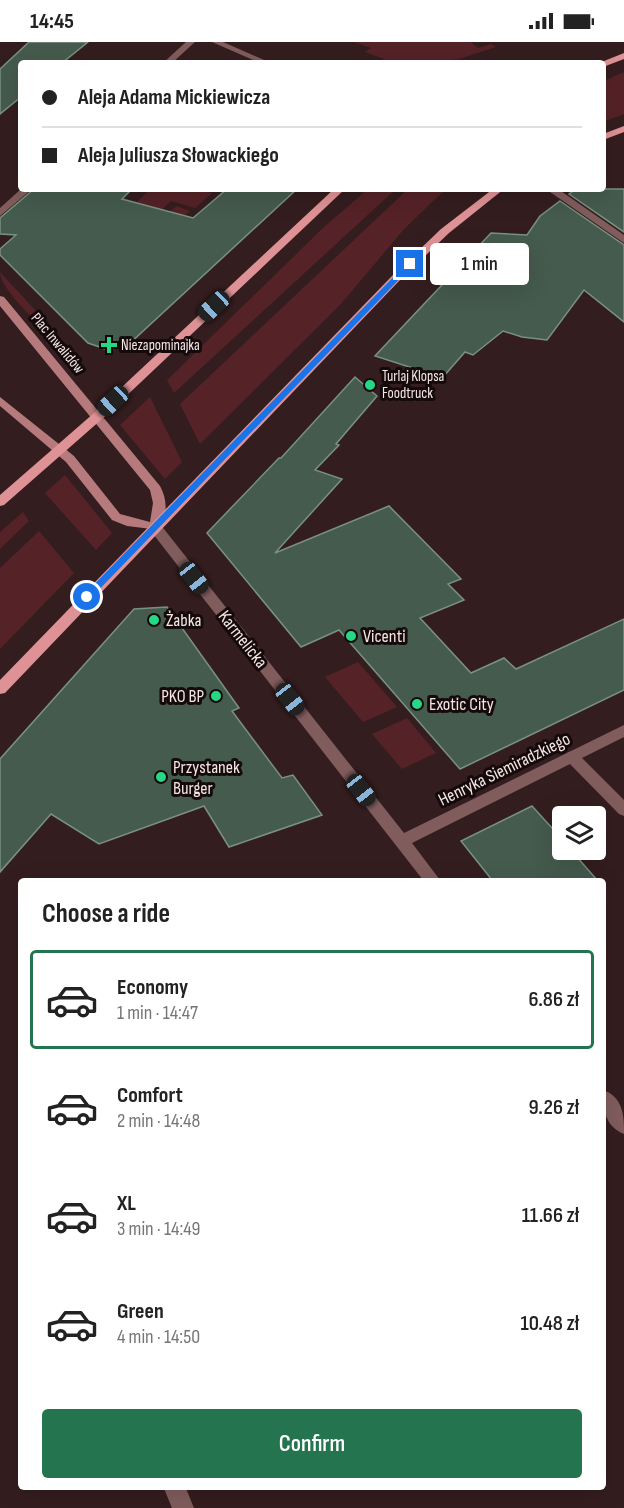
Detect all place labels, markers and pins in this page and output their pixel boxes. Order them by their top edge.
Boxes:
place label: Niezapominajka [121,336,200,355]
marker: Niezapominajka [102,338,116,352]
place label: Turlaj Klopsa Foodtruck [382,367,445,403]
marker: Turlaj Klopsa Foodtruck [363,378,377,392]
place label: Żabka [166,610,202,631]
marker: Żabka [147,613,161,627]
place label: Vicenti [363,626,405,647]
marker: Vicenti [344,629,358,643]
place label: PKO BP [161,686,204,707]
marker: PKO BP [209,689,223,703]
place label: Exotic City [429,694,494,715]
marker: Exotic City [410,697,424,711]
place label: Przystanek Burger [173,757,240,799]
marker: Przystanek Burger [154,770,168,784]

